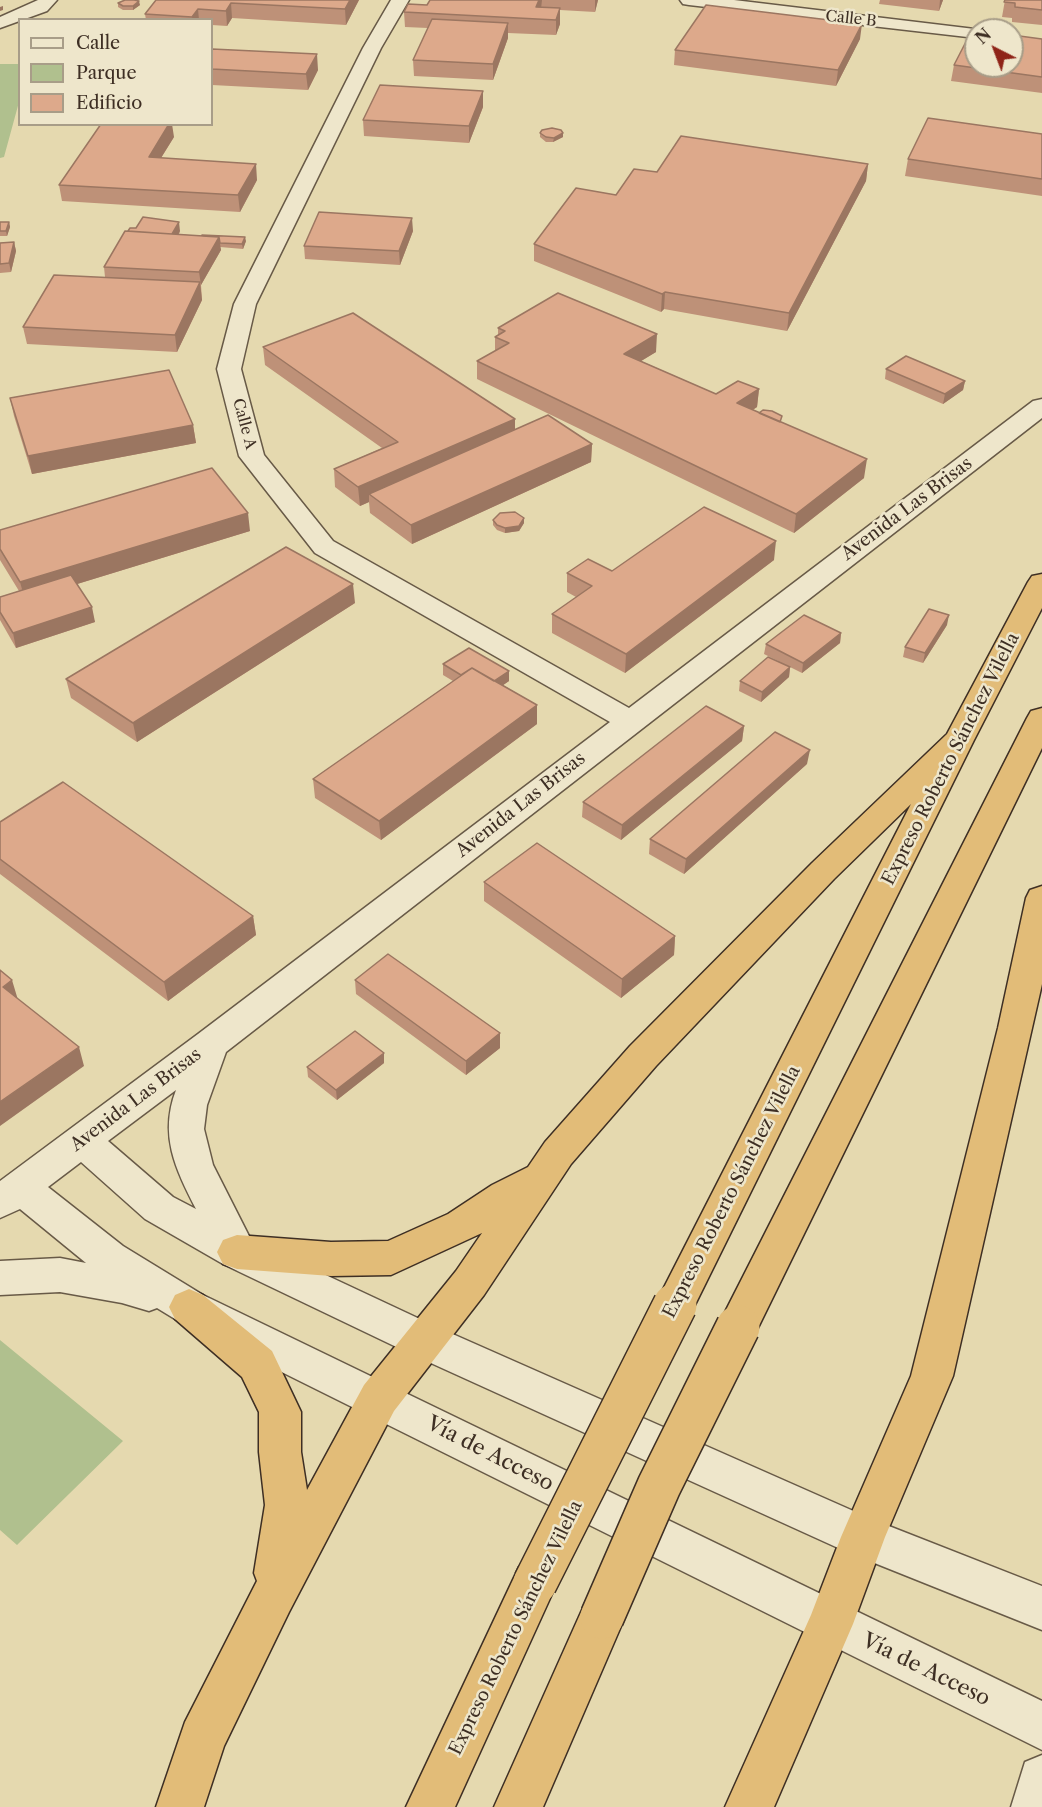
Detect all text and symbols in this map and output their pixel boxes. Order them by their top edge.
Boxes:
street label: Calle B [825,7,877,31]
legend [18,18,213,126]
north arrow [964,18,1024,78]
text: N [971,24,995,48]
text: Calle [76,32,120,54]
text: Parque [76,62,137,84]
text: Edificio [76,92,142,114]
street label: Calle A [229,397,259,451]
street label: Avenida Las Brisas [837,453,977,565]
street label: Expreso Roberto Sánchez Vilella [878,629,1024,889]
street label: Avenida Las Brisas [452,748,590,862]
street label: Avenida Las Brisas [66,1044,206,1156]
street label: Expreso Roberto Sánchez Vilella [659,1062,805,1322]
street label: Vía de Acceso [422,1411,558,1497]
street label: Expreso Roberto Sánchez Vilella [445,1497,587,1759]
street label: Vía de Acceso [858,1628,994,1712]

